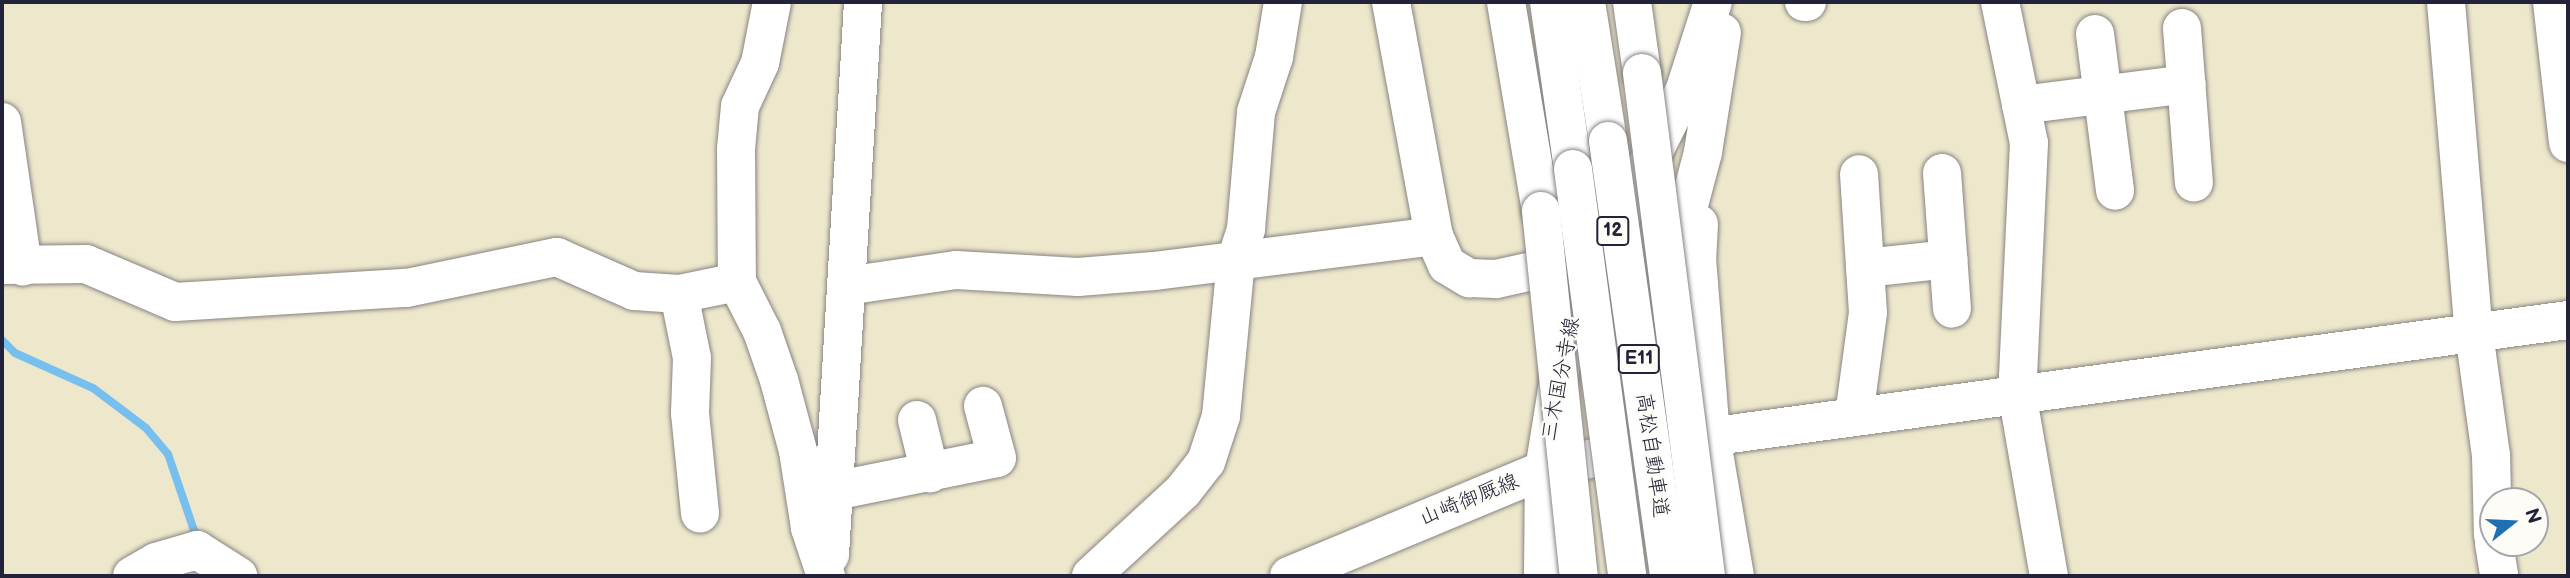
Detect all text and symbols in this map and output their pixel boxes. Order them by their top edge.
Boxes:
road number: 12 [1596,216,1630,246]
street label: 三木国分寺線 [1537,315,1585,443]
road number: E11 [1616,344,1662,374]
street label: 高松自動車道 [1631,391,1673,519]
street label: 山崎御厩線 [1416,469,1522,531]
north arrow [2479,487,2549,557]
text: N [2519,506,2546,526]

